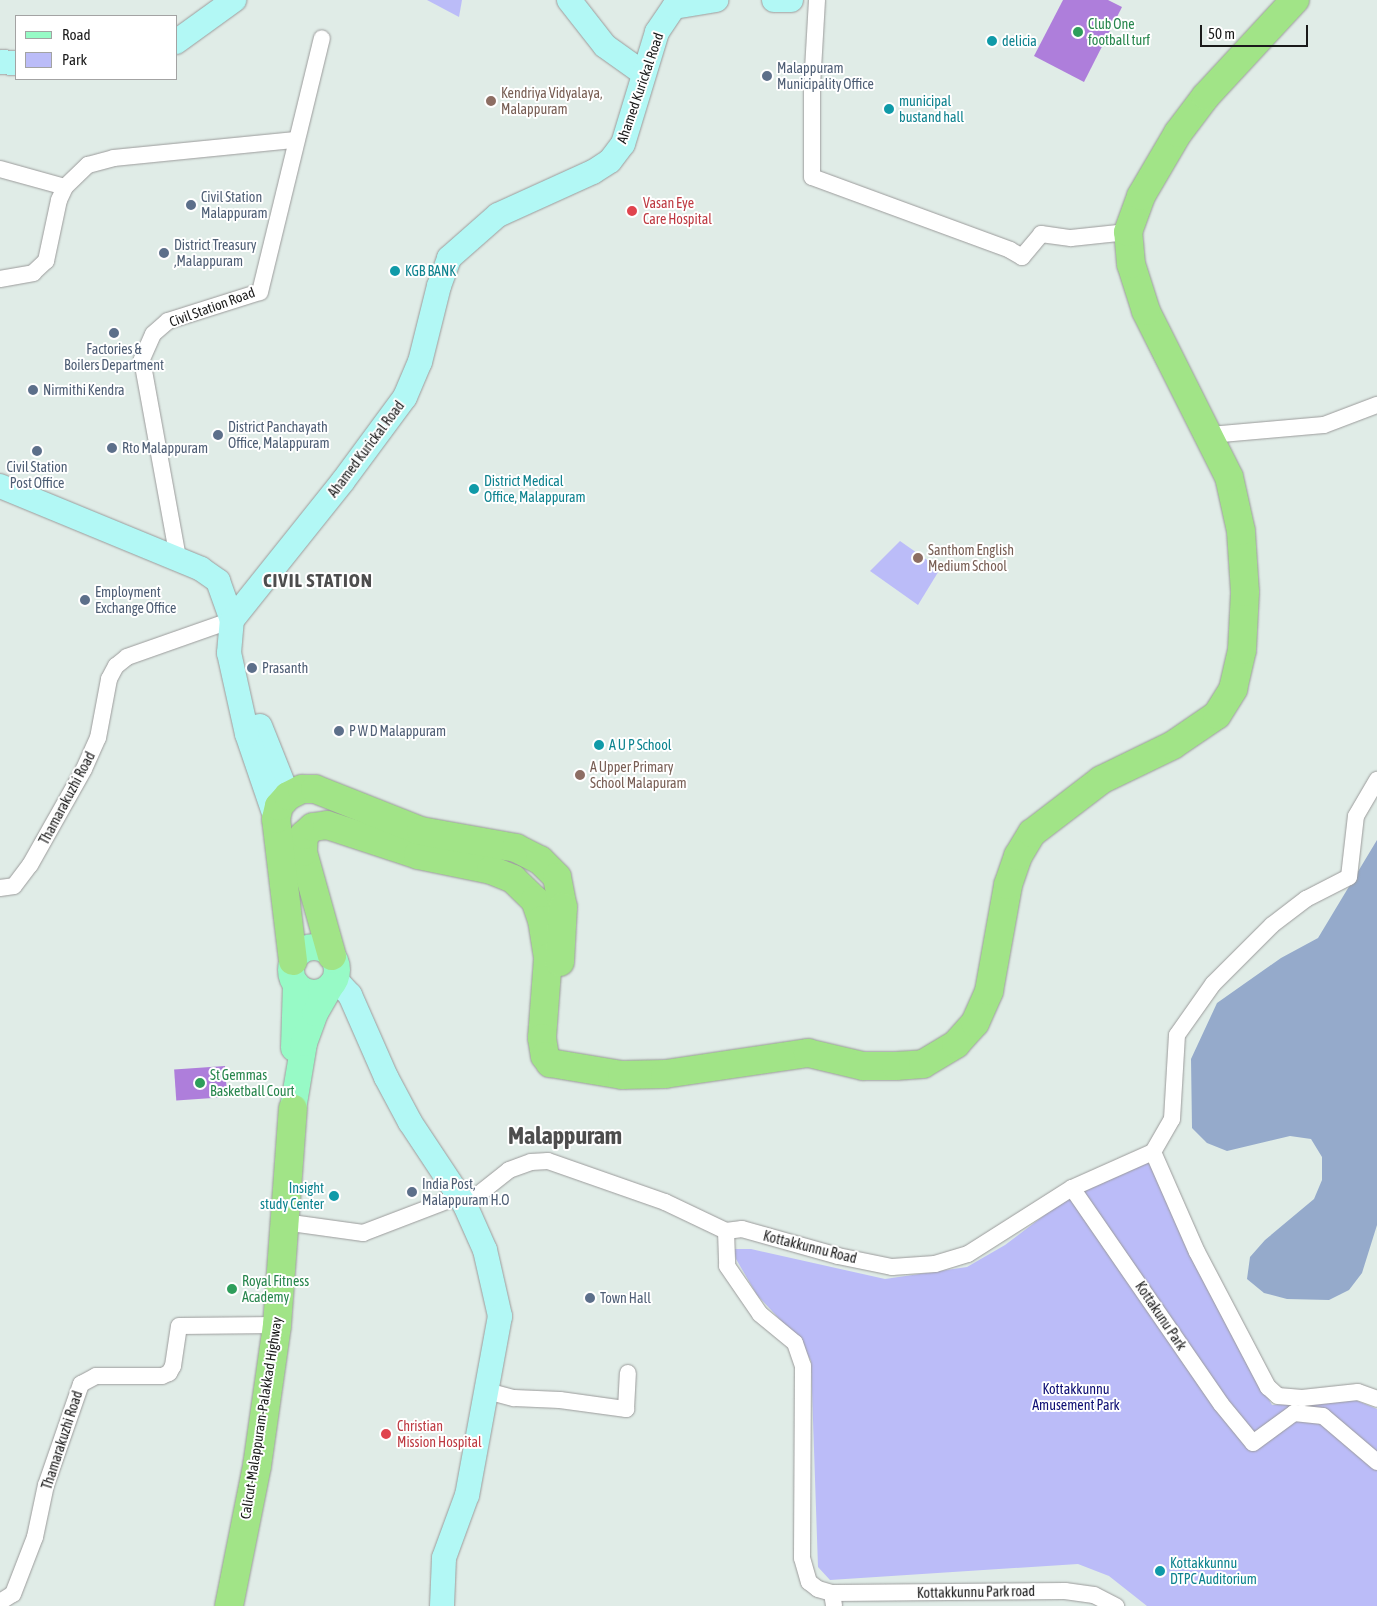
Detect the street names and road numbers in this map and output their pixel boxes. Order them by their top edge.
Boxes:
street label: Ahamed Kurickal Road [613,30,667,146]
street label: Civil Station Road [167,284,257,330]
street label: Ahamed Kurickal Road [324,398,408,500]
street label: Thamarakuzhi Road [35,749,99,847]
street label: Kottakkunnu Road [761,1227,859,1267]
street label: Kottakunu Park [1132,1278,1190,1354]
street label: Calicut-Malappuram-Palakkad Highway [237,1316,285,1520]
street label: Thamarakuzhi Road [38,1389,86,1491]
street label: Kottakkunnu Park road [917,1583,1035,1601]

